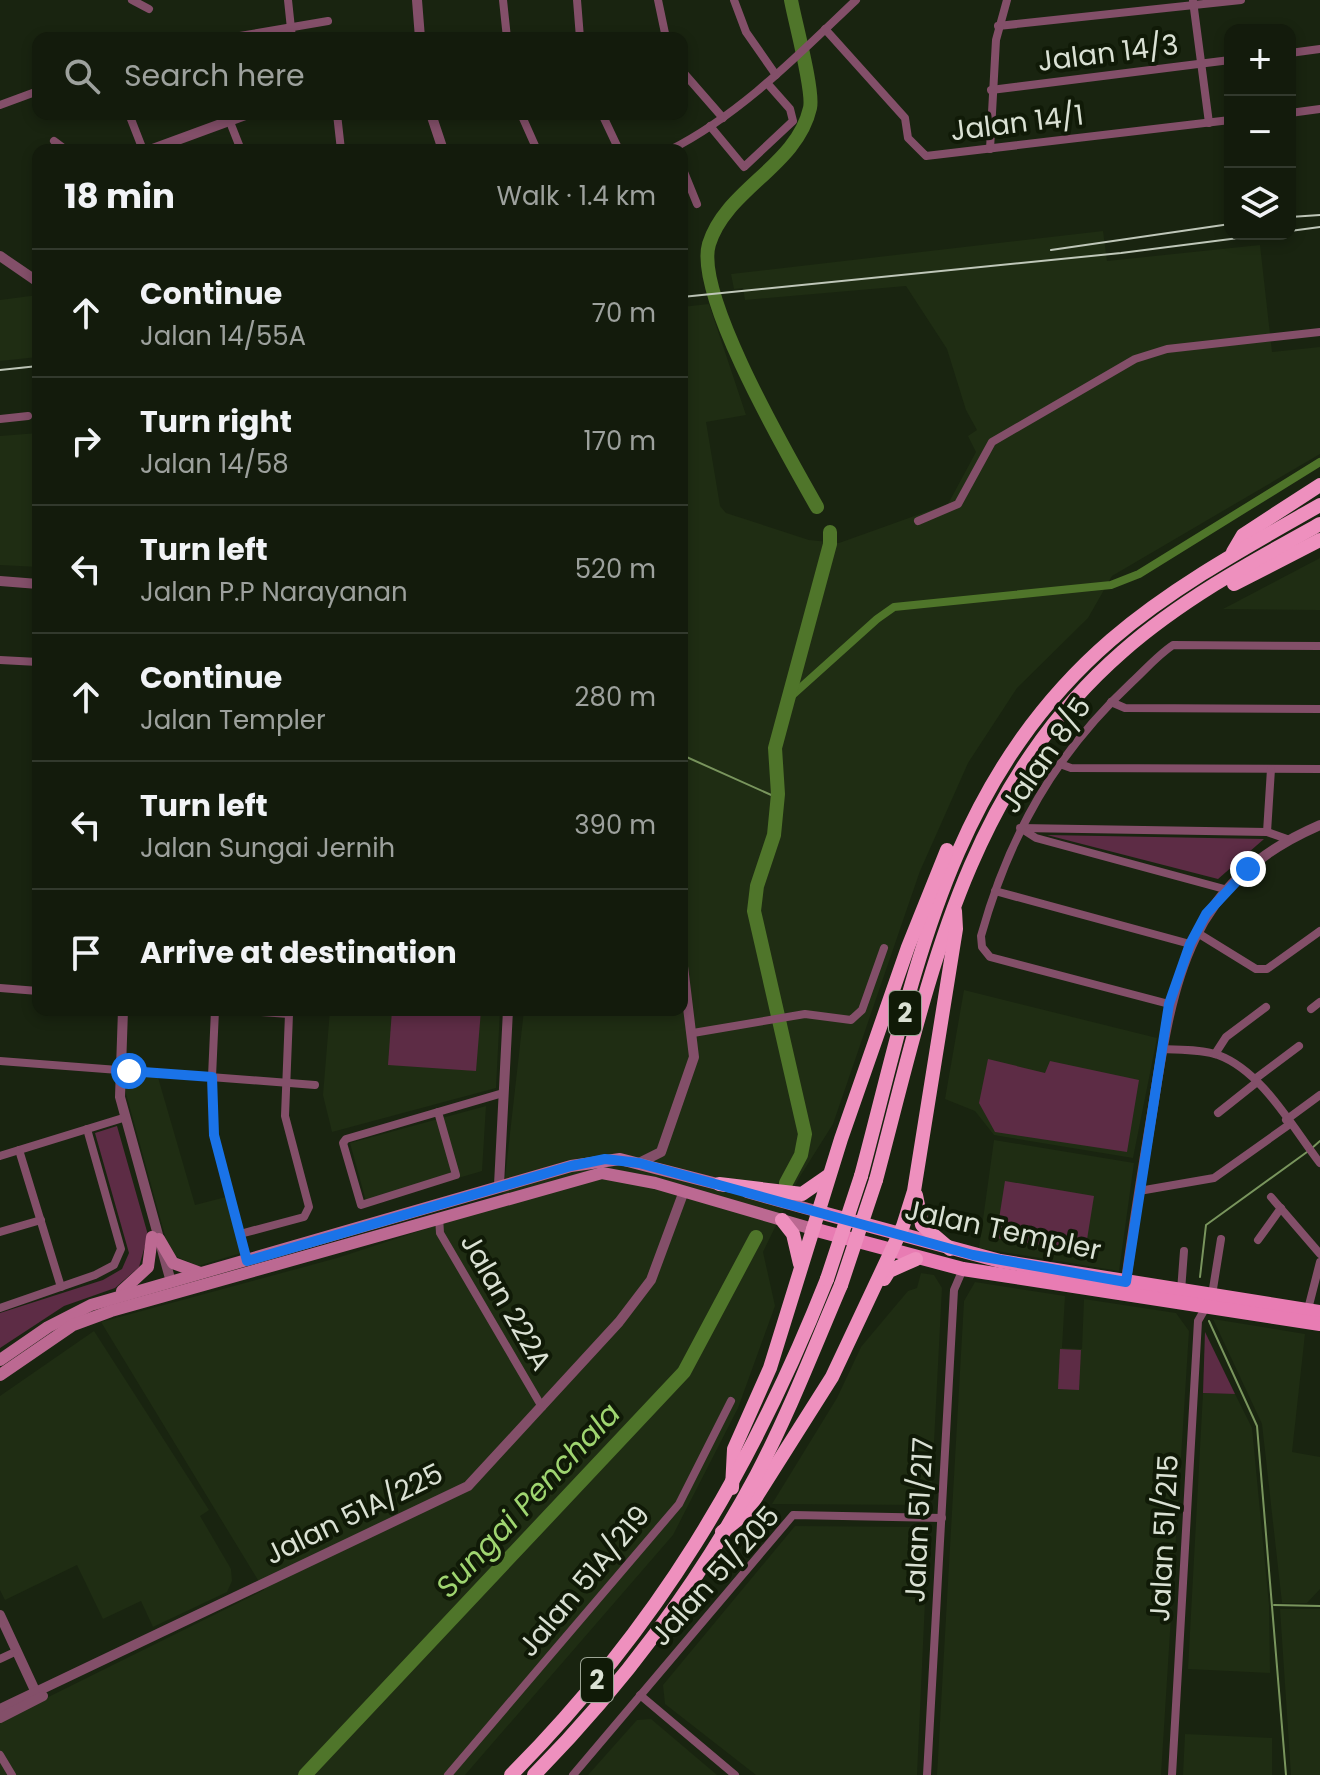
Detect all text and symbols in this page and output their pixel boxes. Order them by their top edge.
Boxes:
map controls [1224,24,1296,240]
button: + [1224,24,1296,96]
street label: Jalan 14/3 [1035,25,1181,81]
search box [32,32,688,120]
icon: search [60,54,104,98]
text: Search here [124,54,305,97]
street label: Jalan 14/1 [948,95,1086,151]
button: − [1224,96,1296,168]
button: layers [1224,168,1296,240]
text: 18 min [64,172,175,220]
text: Walk · 1.4 km [497,178,656,214]
text: Continue [140,272,282,315]
icon: ahead [64,291,108,335]
text: 70 m [592,295,656,331]
text: Jalan 14/55A [140,318,306,354]
text: Turn right [140,400,292,443]
icon: right [64,419,108,463]
text: 170 m [583,423,656,459]
text: Jalan 14/58 [140,446,289,482]
text: Turn left [140,528,268,571]
icon: left [64,547,108,591]
text: 520 m [575,551,656,587]
text: Jalan P.P Narayanan [140,574,408,610]
text: Continue [140,656,282,699]
icon: ahead [64,675,108,719]
text: 280 m [575,679,656,715]
street label: Jalan 8/5 [992,689,1100,821]
text: Jalan Templer [140,702,326,738]
text: Turn left [140,784,268,827]
icon: left [64,803,108,847]
text: 390 m [574,807,656,843]
text: Jalan Sungai Jernih [140,830,395,866]
route end [1230,851,1266,887]
icon: arrive [64,931,108,975]
text: Arrive at destination [140,931,457,974]
road number: 2 [889,991,921,1035]
route start [111,1053,147,1089]
street label: Jalan Templer [901,1190,1105,1270]
street label: Jalan 222A [451,1226,561,1378]
water label: Sungai Penchala [426,1393,630,1607]
street label: Jalan 51/217 [895,1436,943,1604]
street label: Jalan 51/215 [1140,1453,1188,1623]
street label: Jalan 51A/225 [258,1454,450,1574]
street label: Jalan 51A/219 [509,1497,659,1665]
street label: Jalan 51/205 [642,1498,788,1654]
road number: 2 [581,1658,613,1702]

